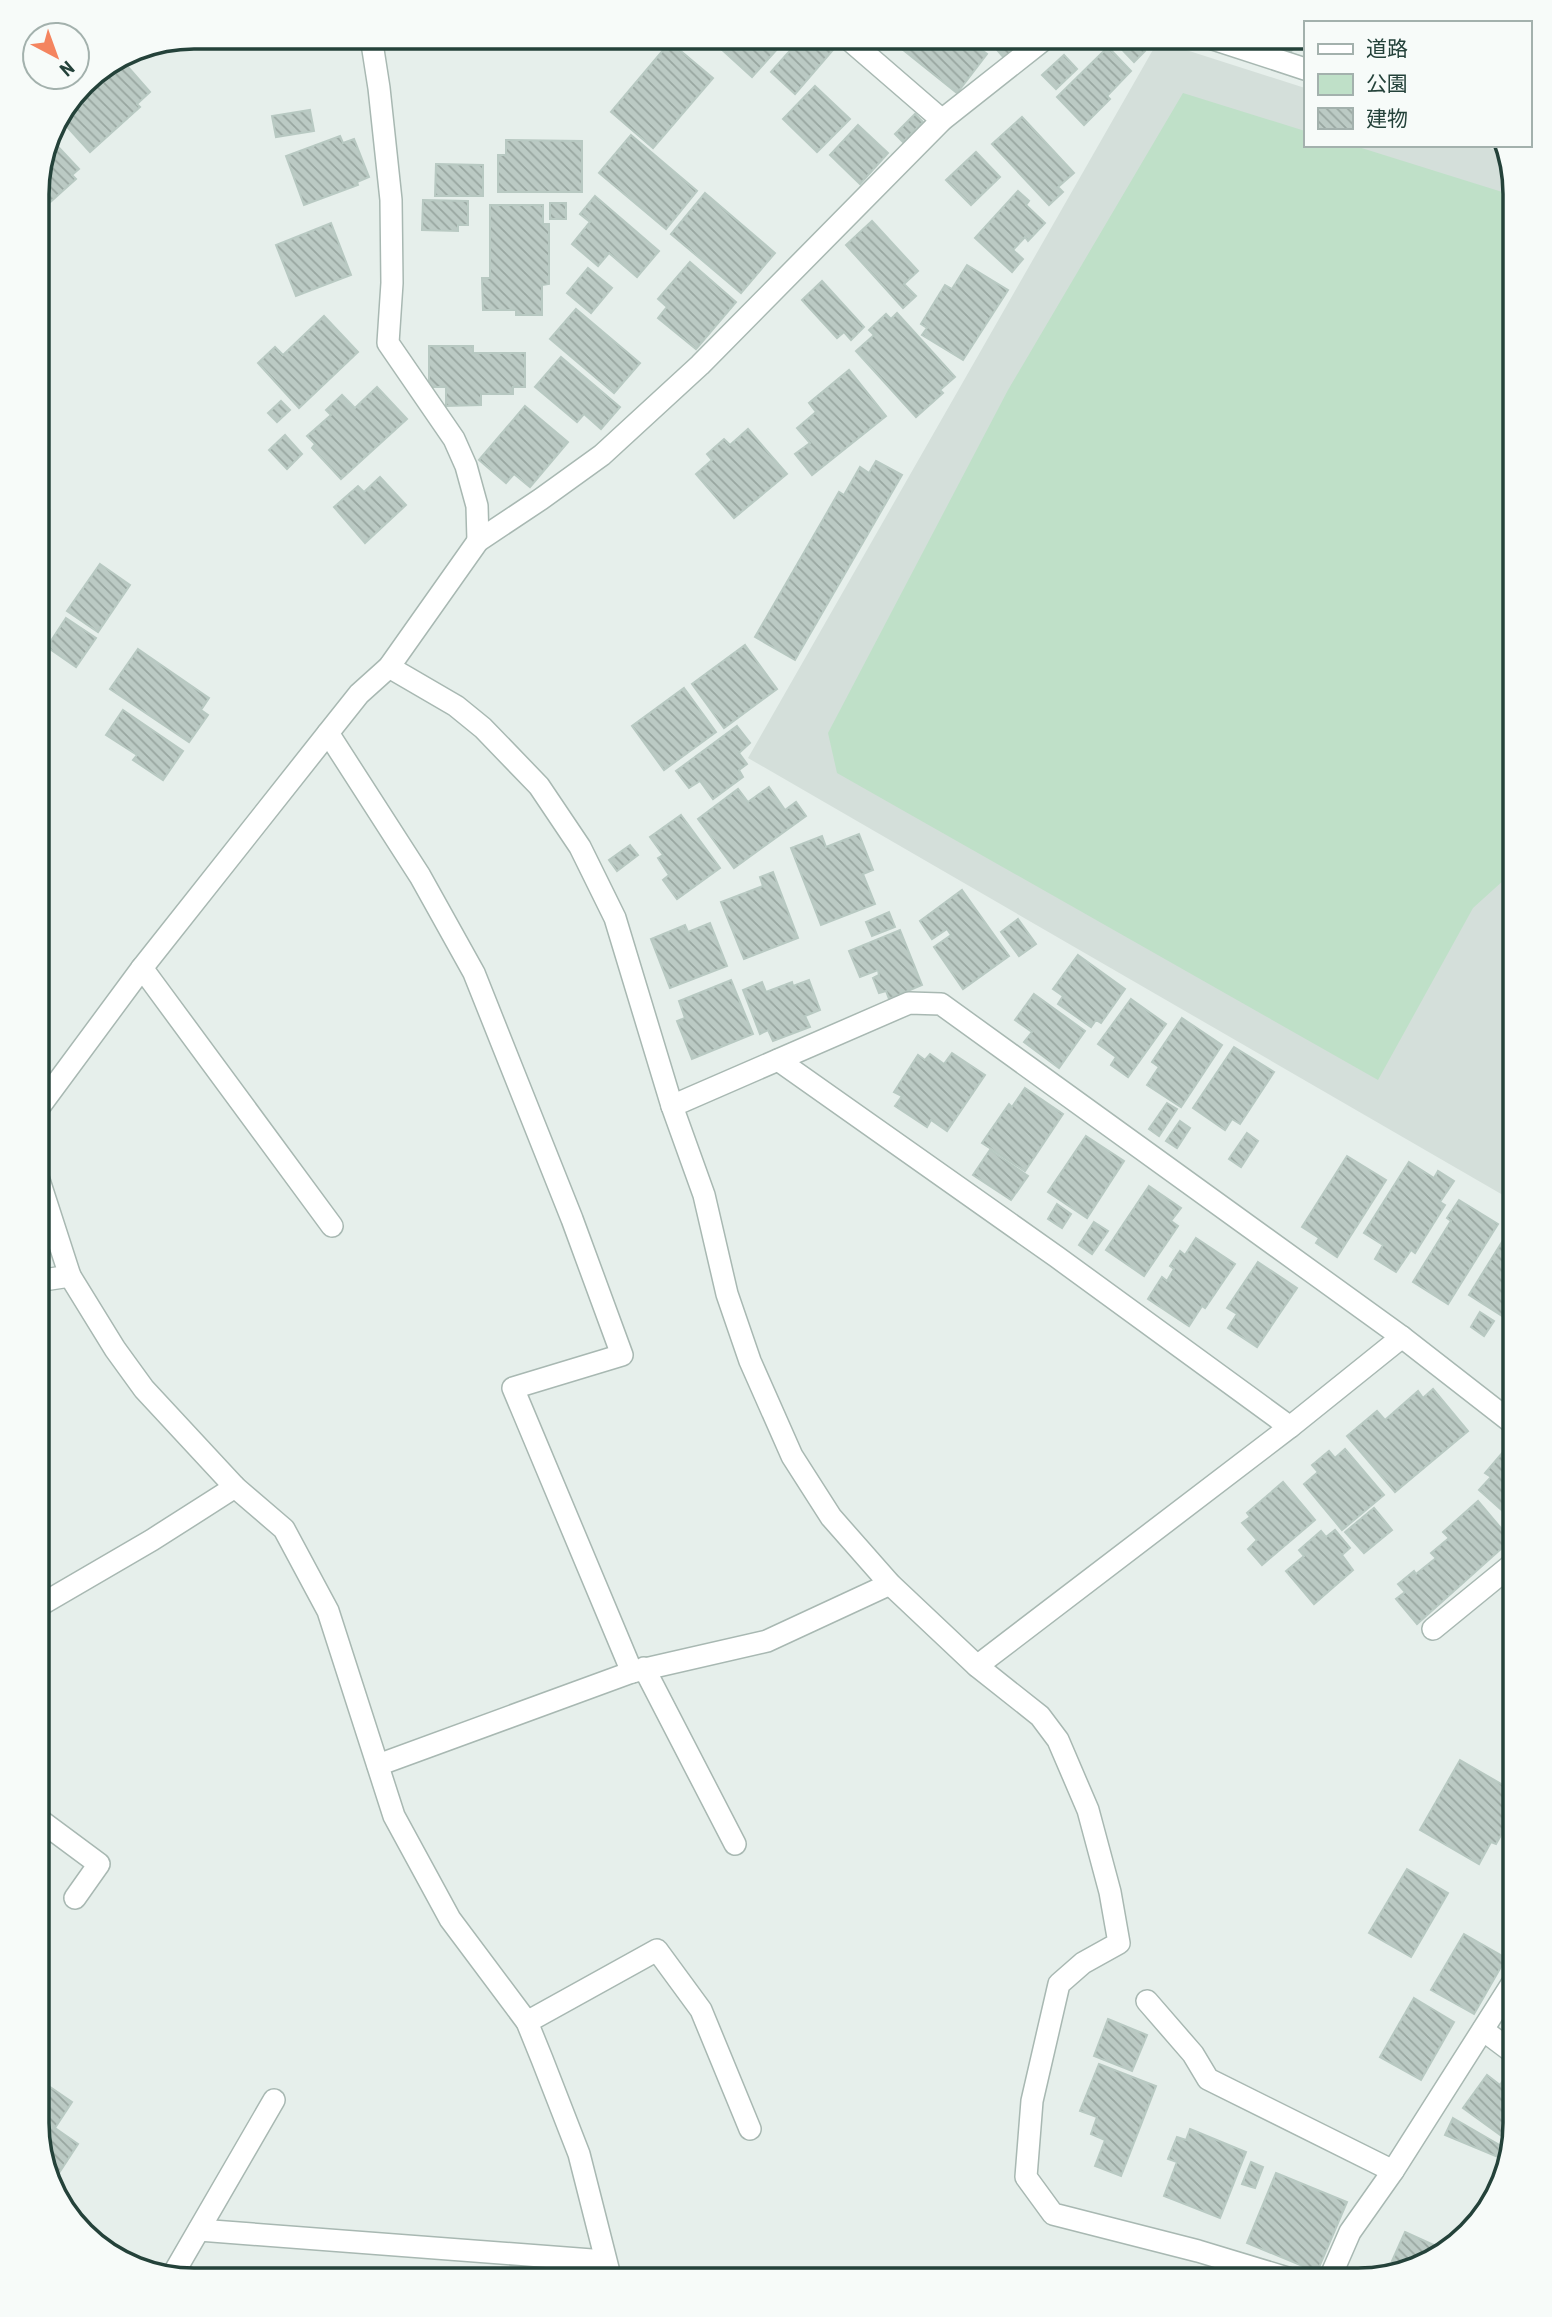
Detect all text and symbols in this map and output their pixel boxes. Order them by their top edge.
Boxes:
north arrow [21,21,91,91]
legend [1304,21,1531,147]
text: 道路 [1366,37,1408,61]
text: N [55,56,79,81]
text: 公園 [1366,72,1408,96]
text: 建物 [1366,107,1408,131]

